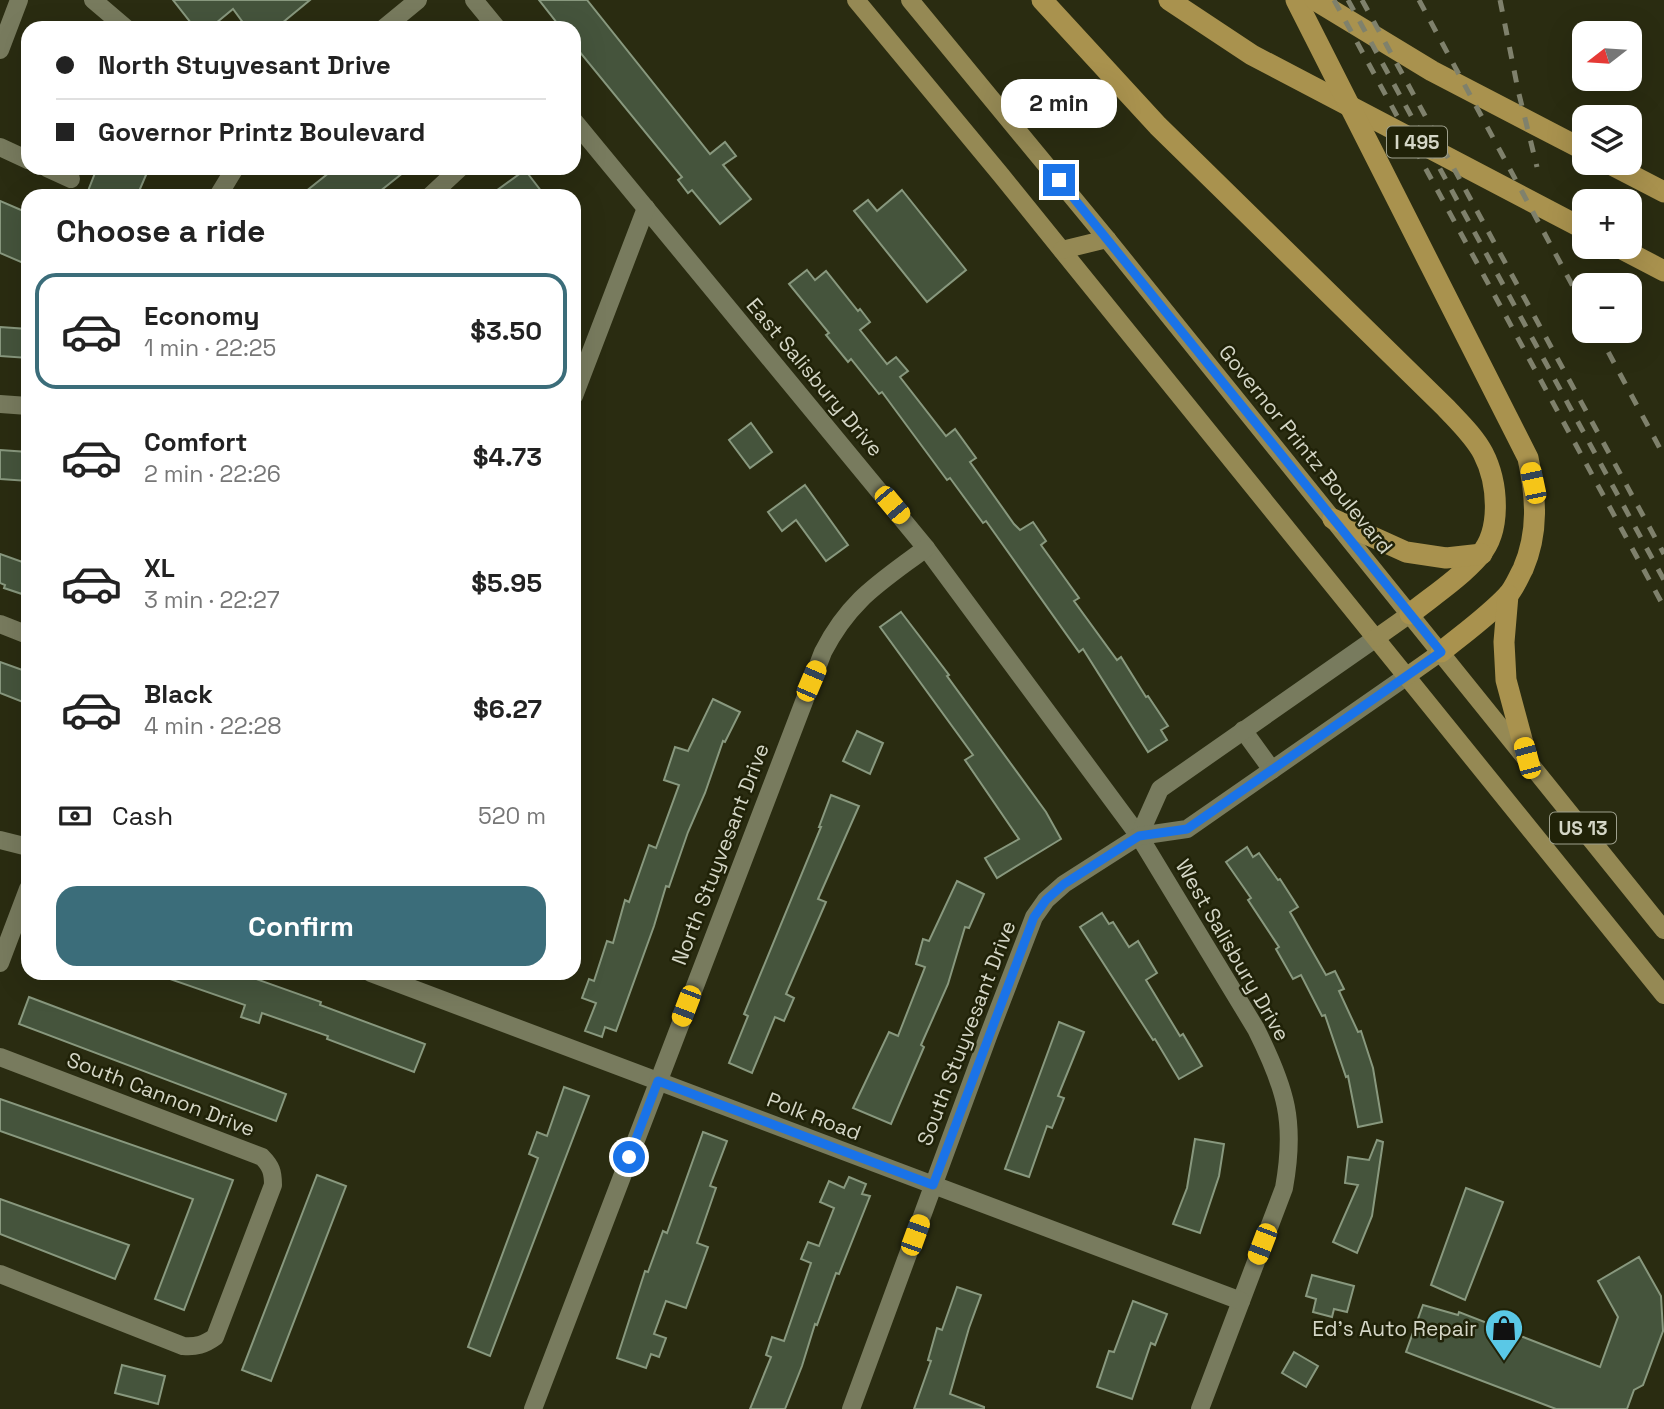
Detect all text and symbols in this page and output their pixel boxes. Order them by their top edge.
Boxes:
north arrow [1572,21,1642,91]
map controls [1572,21,1642,343]
text: North Stuyvesant Drive [98,48,391,82]
callout: 2 min [1001,78,1117,128]
text: 2 min [1029,88,1089,118]
button: layers [1572,105,1642,175]
text: Governor Printz Boulevard [98,115,425,149]
road number: I 495 [1387,126,1447,158]
route end [1043,164,1075,196]
button: + [1572,189,1642,259]
text: Choose a ride [56,211,266,251]
button: − [1572,273,1642,343]
street label: East Salisbury Drive [741,292,889,462]
text: Economy [144,299,260,333]
icon: car [60,300,123,363]
text: $3.50 [470,314,542,348]
text: 1 min · 22:25 [144,333,276,363]
street label: Governor Printz Boulevard [1213,339,1399,559]
text: Comfort [144,425,247,459]
icon: car [60,426,123,489]
text: $4.73 [473,440,542,474]
text: 2 min · 22:26 [144,459,281,489]
car [1519,460,1548,506]
car [871,482,914,528]
text: XL [144,551,175,585]
icon: car [60,552,123,615]
text: $5.95 [471,566,542,600]
text: 3 min · 22:27 [144,585,280,615]
car [794,658,829,704]
text: Black [144,677,213,711]
icon: car [60,678,123,741]
text: $6.27 [473,692,542,726]
text: 4 min · 22:28 [144,711,282,741]
car [1512,735,1543,781]
street label: North Stuyvesant Drive [665,739,775,969]
icon: cash [56,797,94,835]
text: Cash [112,799,173,833]
text: 520 m [478,801,546,831]
road number: US 13 [1550,813,1616,844]
street label: West Salisbury Drive [1170,854,1296,1046]
button: Confirm [56,886,546,966]
street label: South Stuyvesant Drive [911,917,1021,1149]
car [669,983,704,1029]
street label: South Cannon Drive [63,1046,259,1142]
street label: Polk Road [763,1086,865,1146]
route start [613,1141,645,1173]
car [898,1212,933,1258]
car [1245,1221,1280,1267]
shop icon: Ed’s Auto Repair [1483,1307,1525,1362]
place label: Ed’s Auto Repair [1312,1315,1477,1342]

